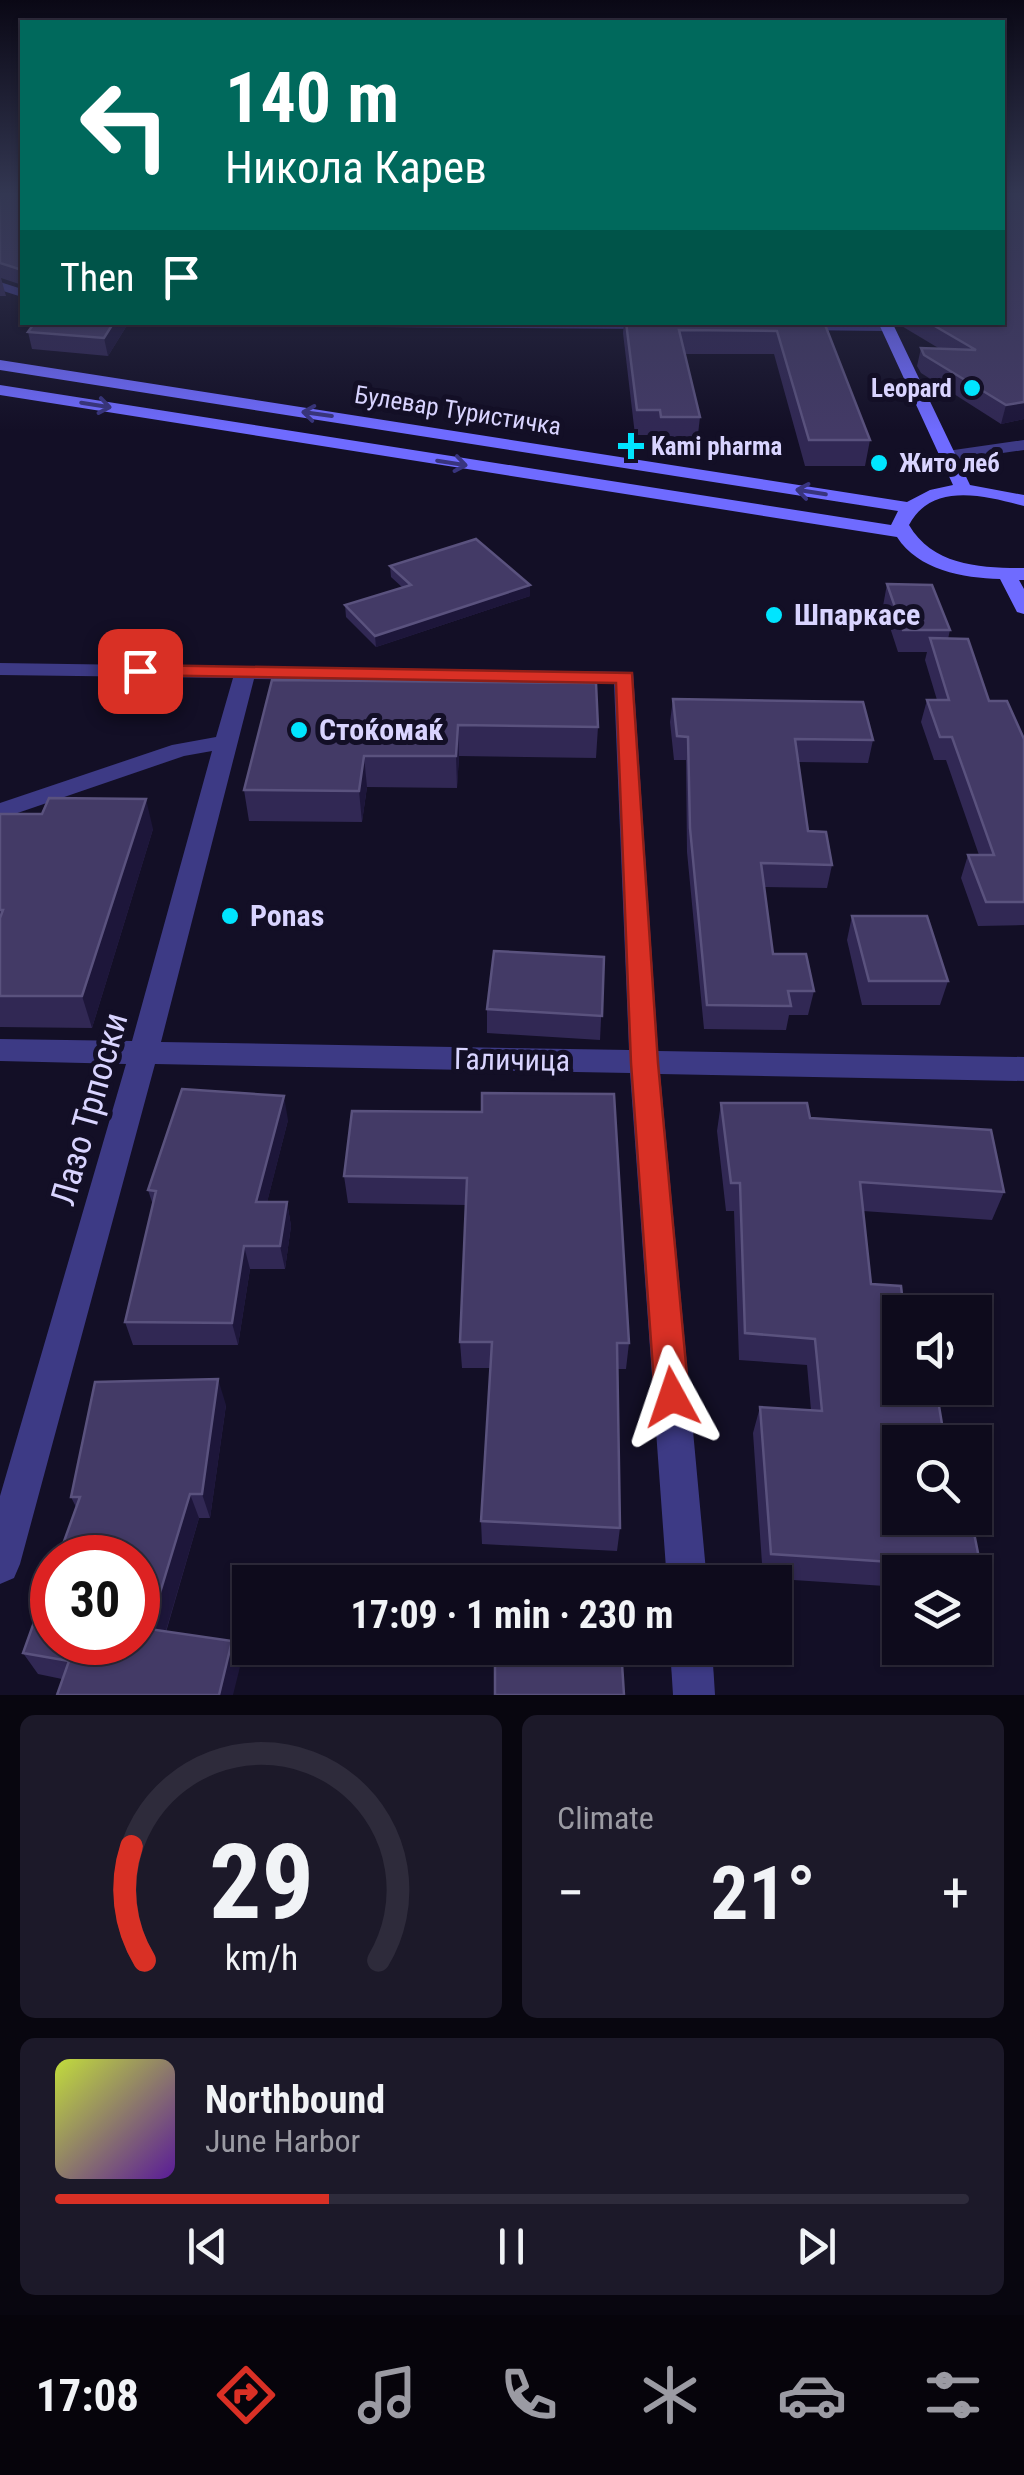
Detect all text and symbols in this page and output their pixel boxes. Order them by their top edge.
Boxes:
text: 140 m [225,57,399,139]
icon: left [60,60,190,190]
text: Никола Карев [225,141,487,194]
icon: arrive [154,250,209,305]
text: Then [60,256,134,300]
place label: Leopard [871,374,952,403]
marker: Leopard [961,377,983,399]
street label: Булевар Туристичка [353,380,563,441]
one-way arrow [80,396,112,414]
one-way arrow [302,404,334,422]
place label: Kami pharma [651,432,782,461]
marker: Kami pharma [620,435,642,457]
place label: Жито леб [899,449,1000,478]
marker: Жито леб [868,452,890,474]
one-way arrow [435,454,467,473]
one-way arrow [796,482,828,501]
place label: Шпаркасе [794,597,920,632]
marker: Шпаркасе [763,604,785,626]
pin [98,629,183,714]
icon: arrive [113,644,168,699]
place label: Стоќомаќ [319,712,443,747]
marker: Стоќомаќ [288,719,310,741]
place label: Ponas [250,898,324,933]
marker: Ponas [219,905,241,927]
street label: Лазо Трпоски [42,1008,137,1210]
street label: Галичица [454,1041,570,1078]
map controls [882,1295,992,1665]
button: sound [882,1295,992,1405]
position arrow [620,1345,724,1449]
button: search [882,1425,992,1535]
speed limit sign: 30 [30,1535,160,1665]
button: layers [882,1555,992,1665]
text: 17:09 · 1 min · 230 m [351,1593,673,1637]
text: Climate [557,1799,654,1837]
text: 29 [208,1822,314,1943]
text: 21° [711,1849,816,1937]
text: − [557,1861,585,1925]
text: + [942,1861,969,1925]
text: km/h [224,1937,298,1979]
text: Northbound [205,2078,385,2122]
text: June Harbor [205,2122,360,2160]
icon: previous [180,2219,235,2274]
icon: pause [484,2219,539,2274]
icon: next [789,2219,844,2274]
icon: directions [211,2360,281,2430]
icon: music [352,2360,422,2430]
icon: phone [494,2360,564,2430]
icon: climate [635,2360,705,2430]
icon: car [777,2360,847,2430]
icon: filters [918,2360,988,2430]
text: 17:08 [36,2369,139,2422]

